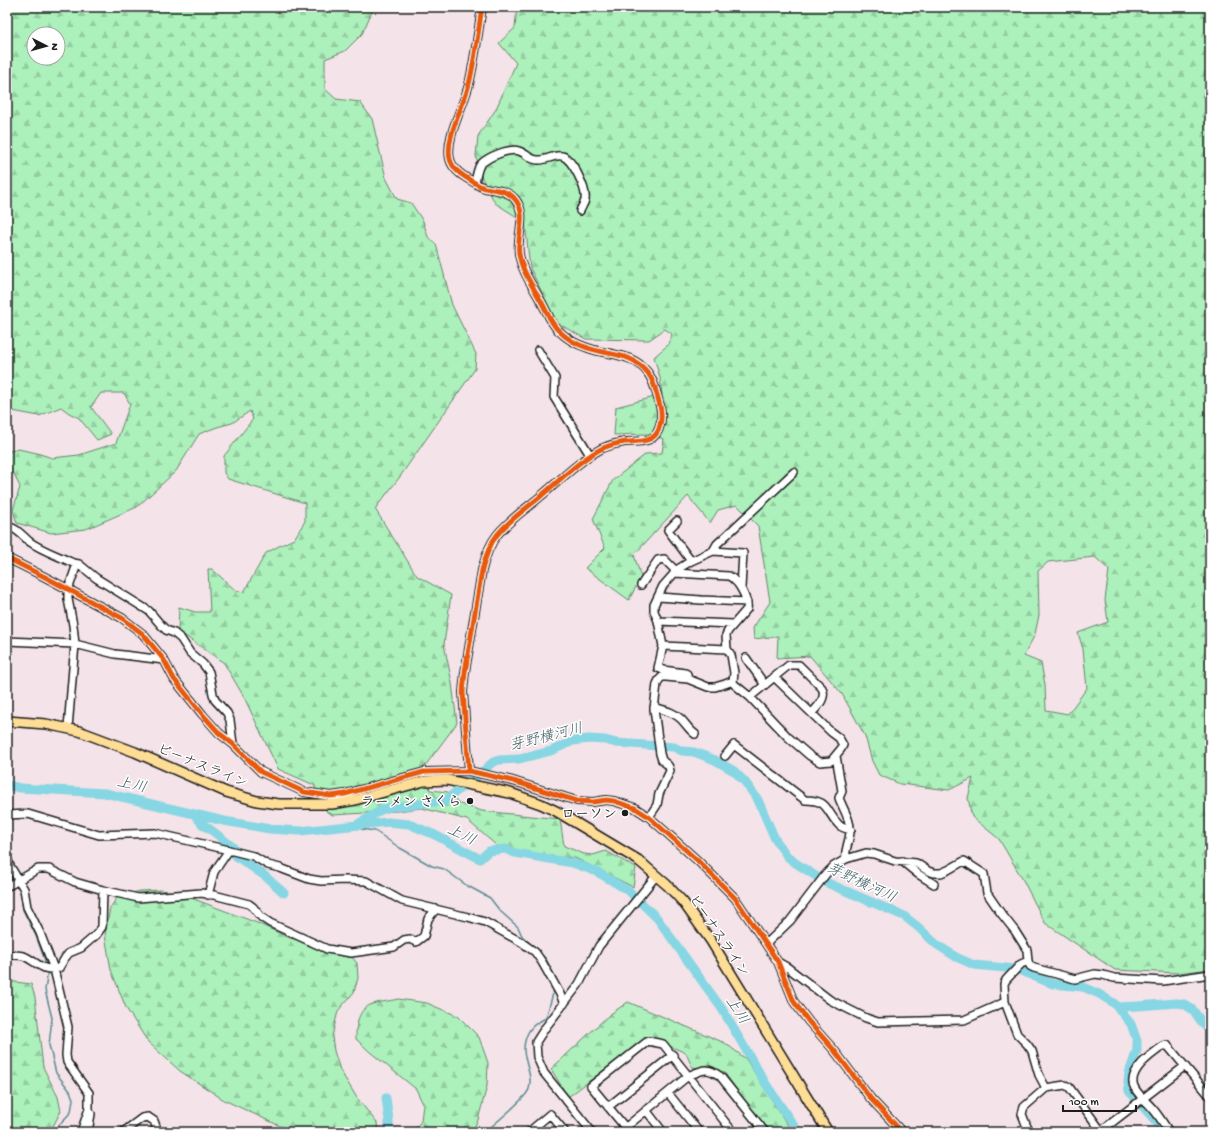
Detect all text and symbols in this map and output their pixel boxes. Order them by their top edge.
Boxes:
north arrow [26,26,66,66]
text: N [48,43,60,51]
water label: 芽野横河川 [508,719,585,756]
street label: ビーナスライン [154,741,250,793]
water label: 上川 [115,774,148,798]
place label: ラーメン さくら [361,795,462,812]
marker: ラーメン さくら [465,796,475,806]
place label: ローソン [561,807,617,824]
marker: ローソン [620,808,630,818]
water label: 上川 [444,821,479,850]
water label: 芽野横河川 [823,859,899,908]
street label: ビーナスライン [684,892,752,981]
water label: 上川 [721,994,752,1029]
scale bar [1063,1087,1136,1113]
text: 100 m [1068,1096,1099,1110]

